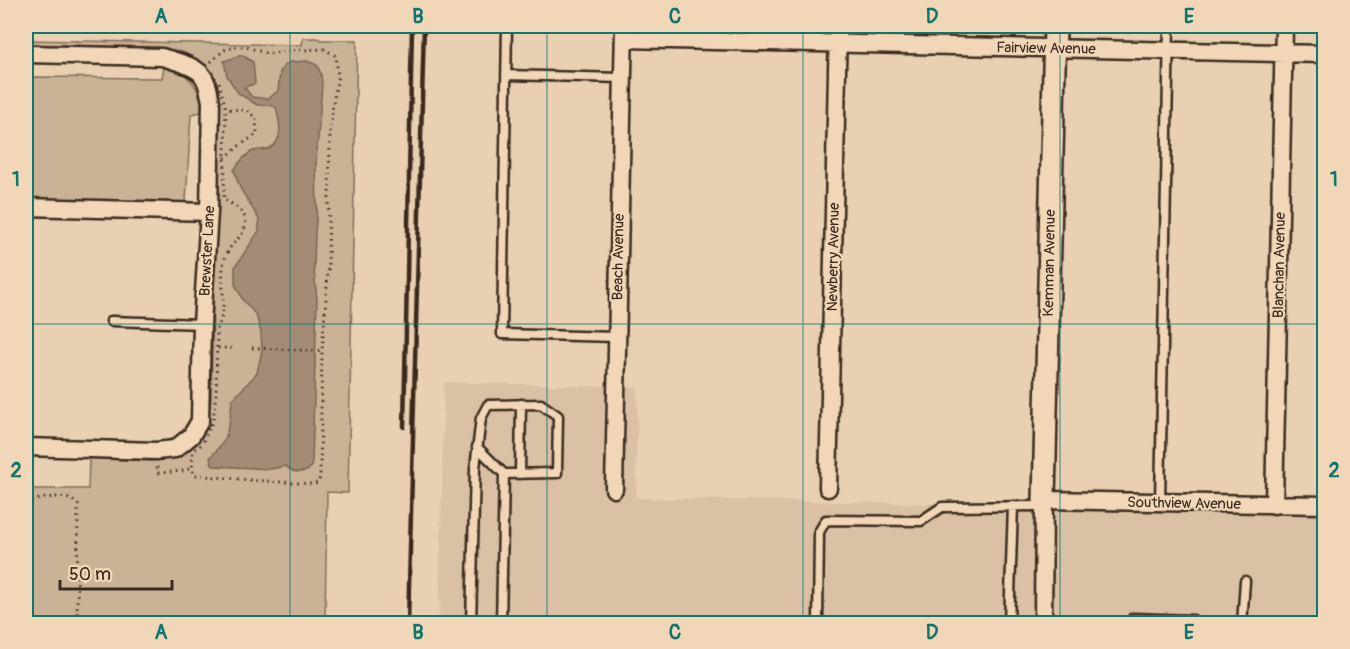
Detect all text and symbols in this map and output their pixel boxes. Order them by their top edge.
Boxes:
text: A [155,4,168,29]
text: B [412,4,424,29]
text: C [669,4,681,29]
text: D [926,4,939,29]
text: E [1184,4,1195,29]
street label: Fairview Avenue [996,38,1096,59]
text: 1 [12,167,20,192]
text: 1 [1330,167,1338,192]
street label: Newberry Avenue [823,202,844,312]
street label: Brewster Lane [196,205,219,297]
street label: Kemman Avenue [1039,209,1060,317]
street label: Blanchan Avenue [1269,211,1290,318]
street label: Beach Avenue [608,213,629,301]
text: 2 [10,458,22,483]
text: 2 [1328,458,1340,483]
street label: Southview Avenue [1127,493,1242,514]
scale bar [60,553,172,591]
text: 50 m [69,563,111,586]
text: A [155,620,168,645]
text: B [412,620,424,645]
text: C [669,620,681,645]
text: D [926,620,939,645]
text: E [1184,620,1195,645]

